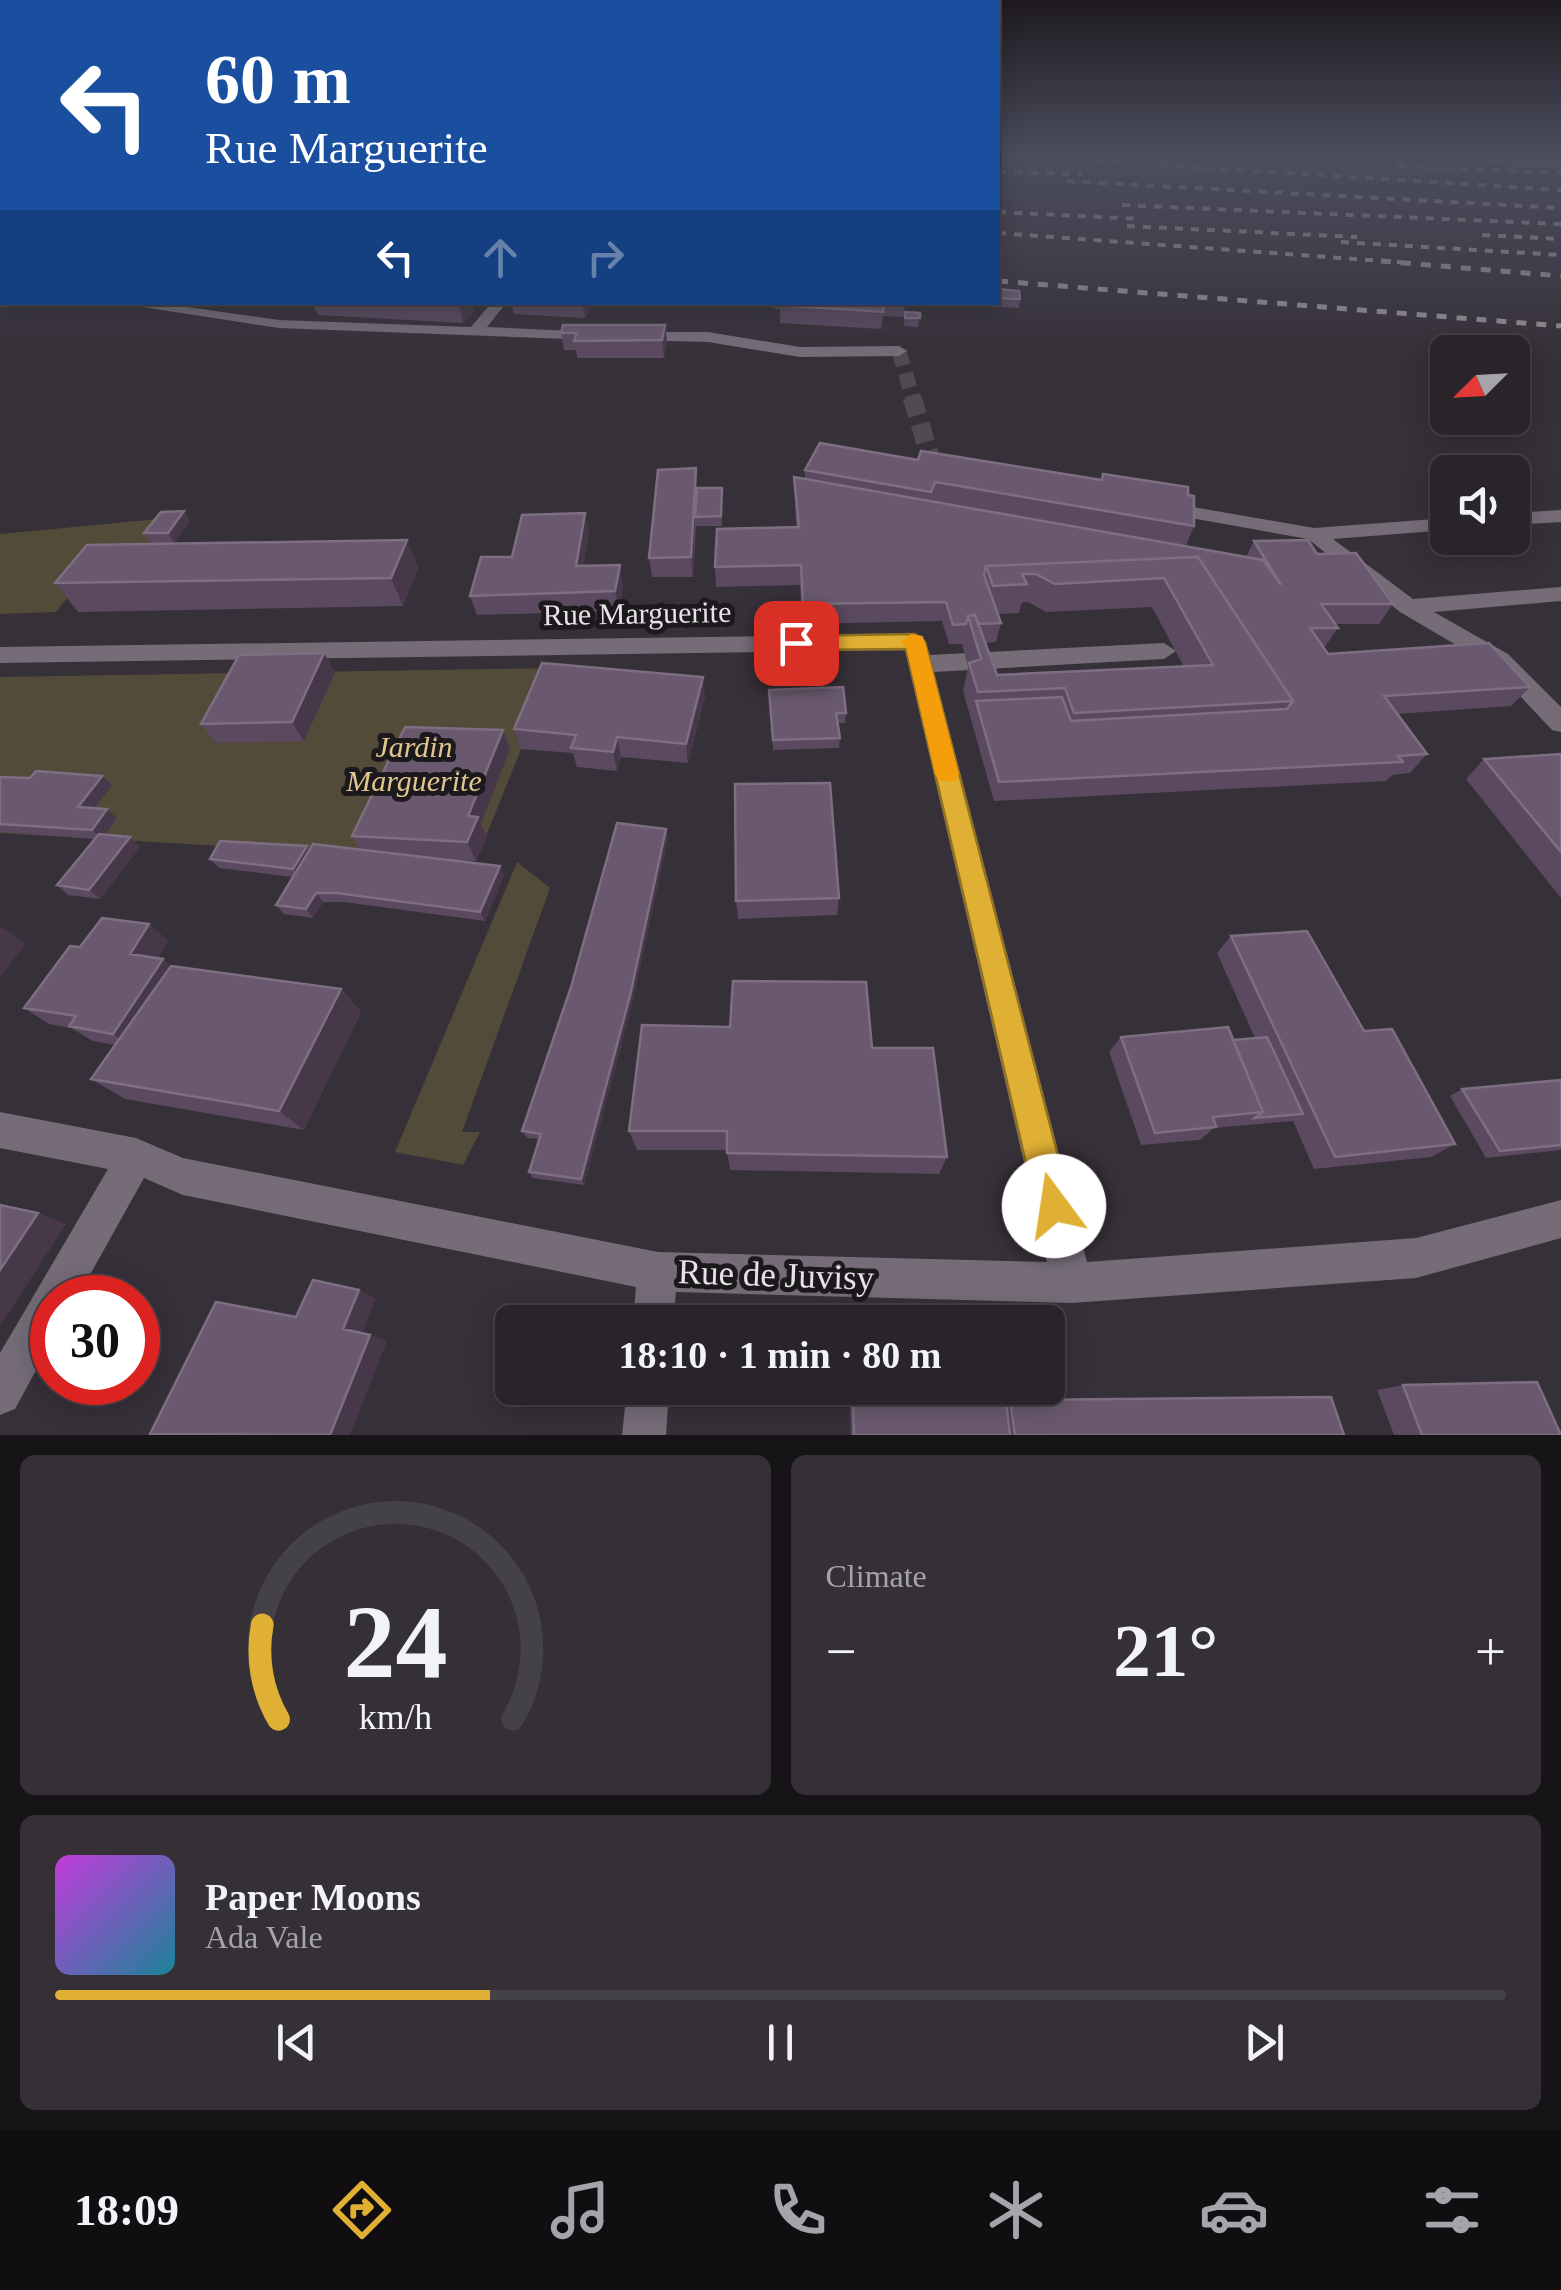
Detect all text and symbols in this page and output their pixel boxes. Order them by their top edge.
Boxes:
icon: left [40,40,170,170]
text: 60 m [205,41,351,118]
text: Rue Marguerite [205,123,488,173]
icon: left [368,230,423,285]
icon: ahead [473,230,528,285]
icon: right [578,230,633,285]
north arrow [1430,335,1530,435]
map controls [1430,335,1530,555]
button: sound [1430,455,1530,555]
street label: Rue Marguerite [542,595,732,631]
pin [754,601,839,686]
icon: arrive [769,616,824,671]
park label: Jardin Marguerite [345,730,482,797]
position arrow [1002,1154,1106,1258]
street label: Rue de Juvisy [677,1252,875,1298]
speed limit sign: 30 [30,1275,160,1405]
text: 18:10 · 1 min · 80 m [619,1334,942,1376]
text: Climate [826,1558,927,1594]
text: 24 [343,1584,447,1699]
text: 21° [1113,1609,1218,1692]
text: − [826,1621,857,1682]
text: + [1475,1621,1506,1682]
text: km/h [359,1697,432,1737]
text: Paper Moons [205,1876,421,1918]
text: Ada Vale [205,1919,323,1955]
icon: previous [269,2015,324,2070]
icon: pause [753,2015,808,2070]
icon: next [1237,2015,1292,2070]
icon: directions [327,2175,397,2245]
icon: music [545,2175,615,2245]
icon: phone [763,2175,833,2245]
icon: climate [981,2175,1051,2245]
icon: car [1199,2175,1269,2245]
icon: filters [1417,2175,1487,2245]
text: 18:09 [74,2185,179,2235]

